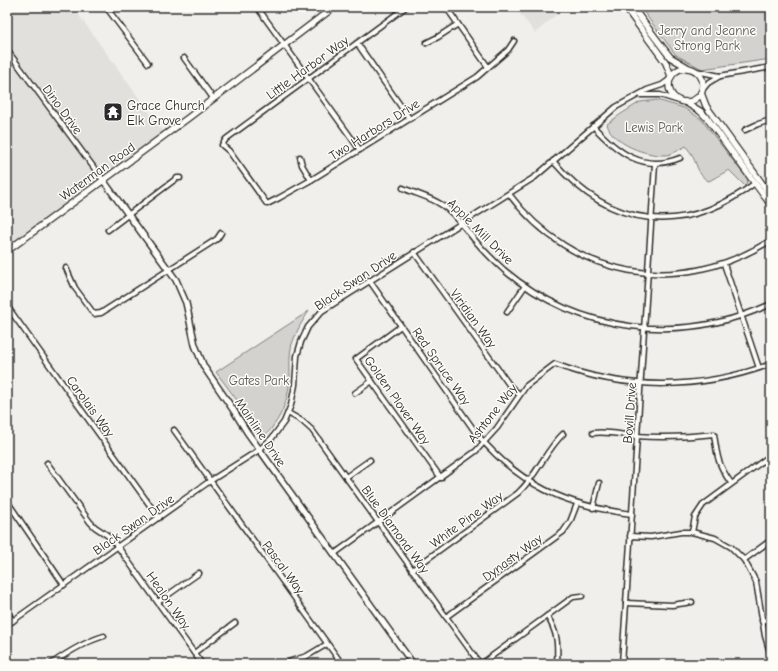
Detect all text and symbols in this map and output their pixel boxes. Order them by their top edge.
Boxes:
park label: Jerry and Jeanne Strong Park [658,23,757,53]
street label: Little Harbor Way [263,32,352,102]
street label: Dino Drive [40,82,86,137]
street label: Two Harbors Drive [326,95,423,163]
place label: Grace Church Elk Grove [127,98,205,128]
temple icon: Grace Church Elk Grove [102,101,124,123]
park label: Lewis Park [625,120,684,135]
street label: Waterman Road [57,139,138,204]
street label: Apple Mill Drive [445,195,517,268]
street label: Black Swan Drive [312,247,399,313]
street label: Viridian Way [447,286,500,351]
street label: Red Spruce Way [409,325,474,408]
street label: Golden Plover Way [361,353,434,448]
street label: Carolais Way [63,373,118,440]
park label: Gates Park [229,373,290,388]
street label: Ashtone Way [465,381,520,446]
street label: Bovill Drive [620,382,639,444]
street label: Mainline Drive [232,395,289,470]
street label: Blue Diamond Way [359,482,433,576]
street label: White Pine Way [427,488,506,551]
street label: Black Swan Drive [90,491,177,558]
street label: Dynasty Way [480,531,545,584]
street label: Pascal Way [259,538,308,597]
street label: Healon Way [143,569,194,632]

